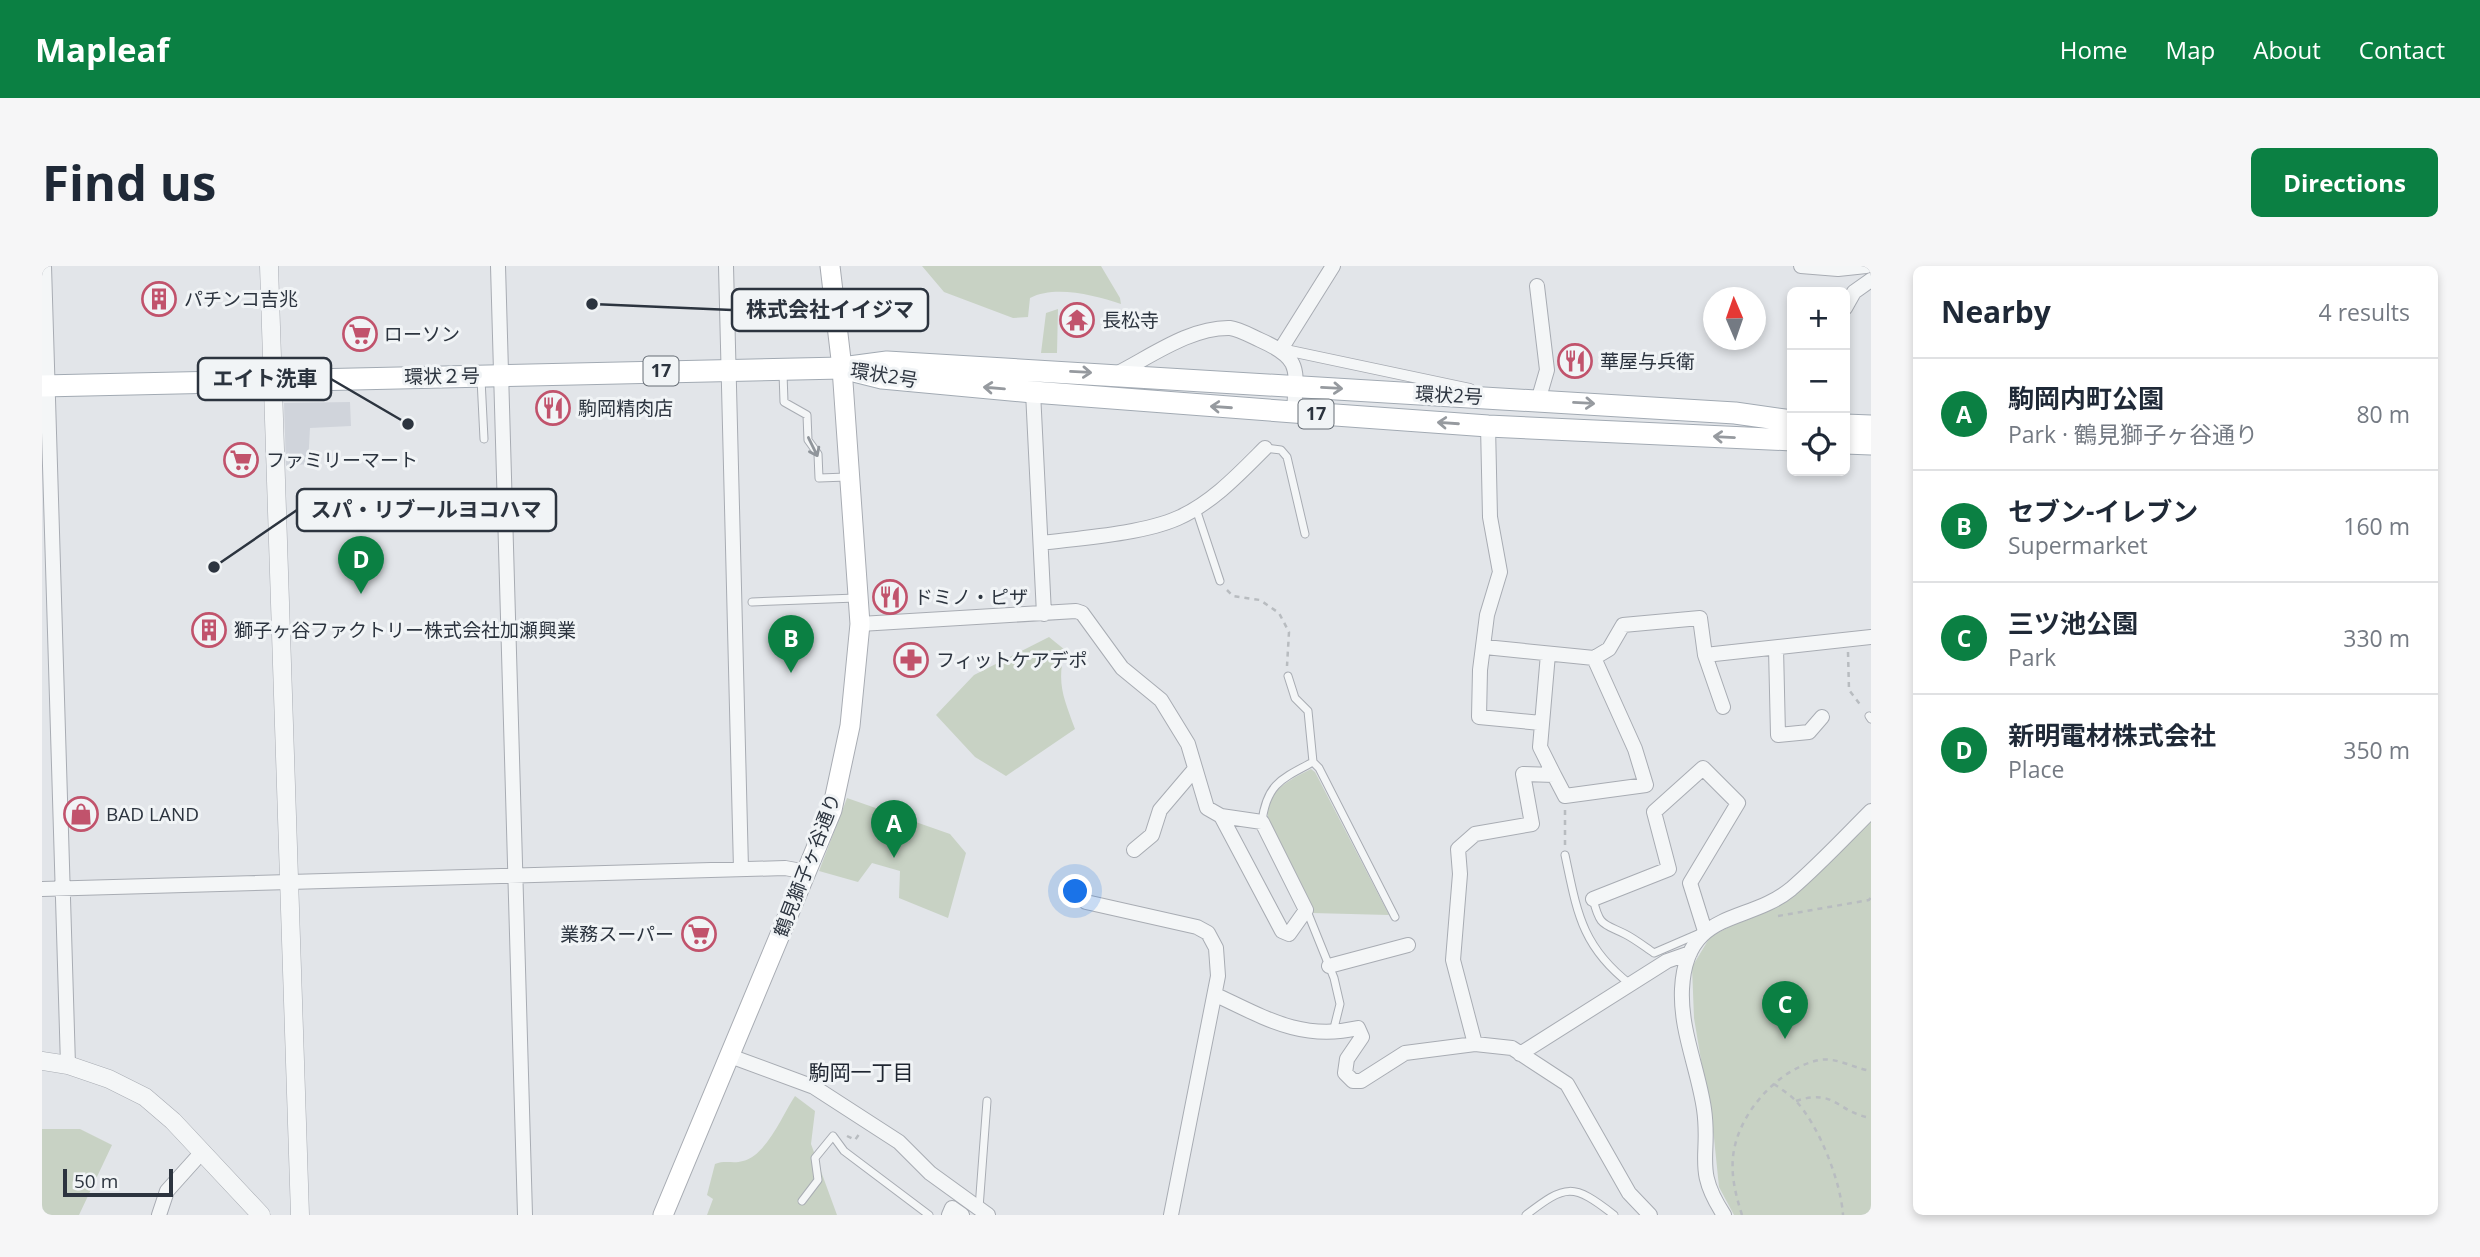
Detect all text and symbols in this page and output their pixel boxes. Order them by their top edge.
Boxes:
text: Mapleaf [35,27,169,72]
text: Home [2060,33,2128,66]
text: Map [2166,33,2215,66]
text: About [2253,33,2321,66]
text: Contact [2359,33,2445,66]
button: Directions [2251,148,2438,217]
text: Find us [42,149,216,215]
building icon: パチンコ吉兆 [140,280,178,318]
place label: パチンコ吉兆 [184,286,298,312]
north arrow [1703,287,1766,350]
map controls [1787,287,1850,476]
button: + [1787,287,1850,350]
callout: 株式会社イイジマ [732,289,928,331]
text: Nearby [1941,291,2051,332]
text: 株式会社イイジマ [746,295,914,323]
text: 4 results [2319,296,2410,328]
temple icon: 長松寺 [1058,301,1096,339]
place label: 長松寺 [1102,307,1159,333]
supermarket icon: ローソン [341,315,379,353]
place label: ローソン [384,321,460,347]
restaurant icon: 華屋与兵衛 [1556,342,1594,380]
place label: 華屋与兵衛 [1600,348,1695,374]
button: − [1787,350,1850,413]
road number: 17 [644,356,678,386]
street label: 環状2号 [848,357,920,393]
callout: エイト洗車 [198,358,331,400]
street label: 環状２号 [404,362,480,390]
text: エイト洗車 [213,364,318,392]
one-way arrow [1069,366,1092,379]
street label: 環状2号 [1414,380,1484,410]
text: 駒岡内町公園 [2008,380,2164,416]
one-way arrow [983,381,1006,394]
one-way arrow [1320,382,1343,395]
restaurant icon: 駒岡精肉店 [534,389,572,427]
place label: 駒岡精肉店 [578,395,673,421]
one-way arrow [1572,397,1595,410]
text: A [1956,398,1972,430]
text: 80 m [2356,398,2410,430]
one-way arrow [1210,400,1233,413]
road number: 17 [1298,400,1334,428]
button: locate [1787,413,1850,476]
one-way arrow [1437,416,1460,429]
text: Park · 鶴見獅子ヶ谷通り [2008,418,2258,450]
one-way arrow [1713,431,1736,444]
one-way arrow [806,436,820,456]
supermarket icon: ファミリーマート [222,441,260,479]
place label: ファミリーマート [266,447,418,473]
callout: スパ・リブールヨコハマ [297,489,556,531]
text: セブン-イレブン [2008,493,2198,529]
text: スパ・リブールヨコハマ [311,495,542,523]
text: B [1956,510,1972,542]
text: 160 m [2343,510,2410,542]
text: Supermarket [2008,529,2148,561]
pin: D [338,536,384,594]
restaurant icon: ドミノ・ピザ [871,578,909,616]
place label: ドミノ・ピザ [914,584,1028,610]
text: 三ツ池公園 [2008,605,2138,641]
building icon: 獅子ヶ谷ファクトリー株式会社加瀬興業 [190,611,228,649]
pin: B [768,615,814,673]
place label: 獅子ヶ谷ファクトリー株式会社加瀬興業 [234,617,576,643]
text: C [1957,622,1971,654]
text: 330 m [2343,622,2410,654]
pharmacy icon: フィットケアデポ [892,641,930,679]
text: Park [2008,641,2056,673]
place label: フィットケアデポ [936,647,1088,673]
text: 新明電材株式会社 [2008,717,2216,753]
text: D [1955,734,1973,766]
text: 350 m [2343,734,2410,766]
text: Place [2008,753,2064,785]
street label: 鶴見獅子ヶ谷通り [768,789,846,941]
shop icon: BAD LAND [62,795,100,833]
pin: A [871,800,917,858]
place label: BAD LAND [106,801,199,827]
your location [1058,874,1092,908]
supermarket icon: 業務スーパー [680,915,718,953]
place label: 業務スーパー [560,921,674,947]
pin: C [1762,981,1808,1039]
district label: 駒岡一丁目 [809,1058,914,1086]
scale bar [63,1166,173,1198]
text: 50 m [74,1168,118,1194]

